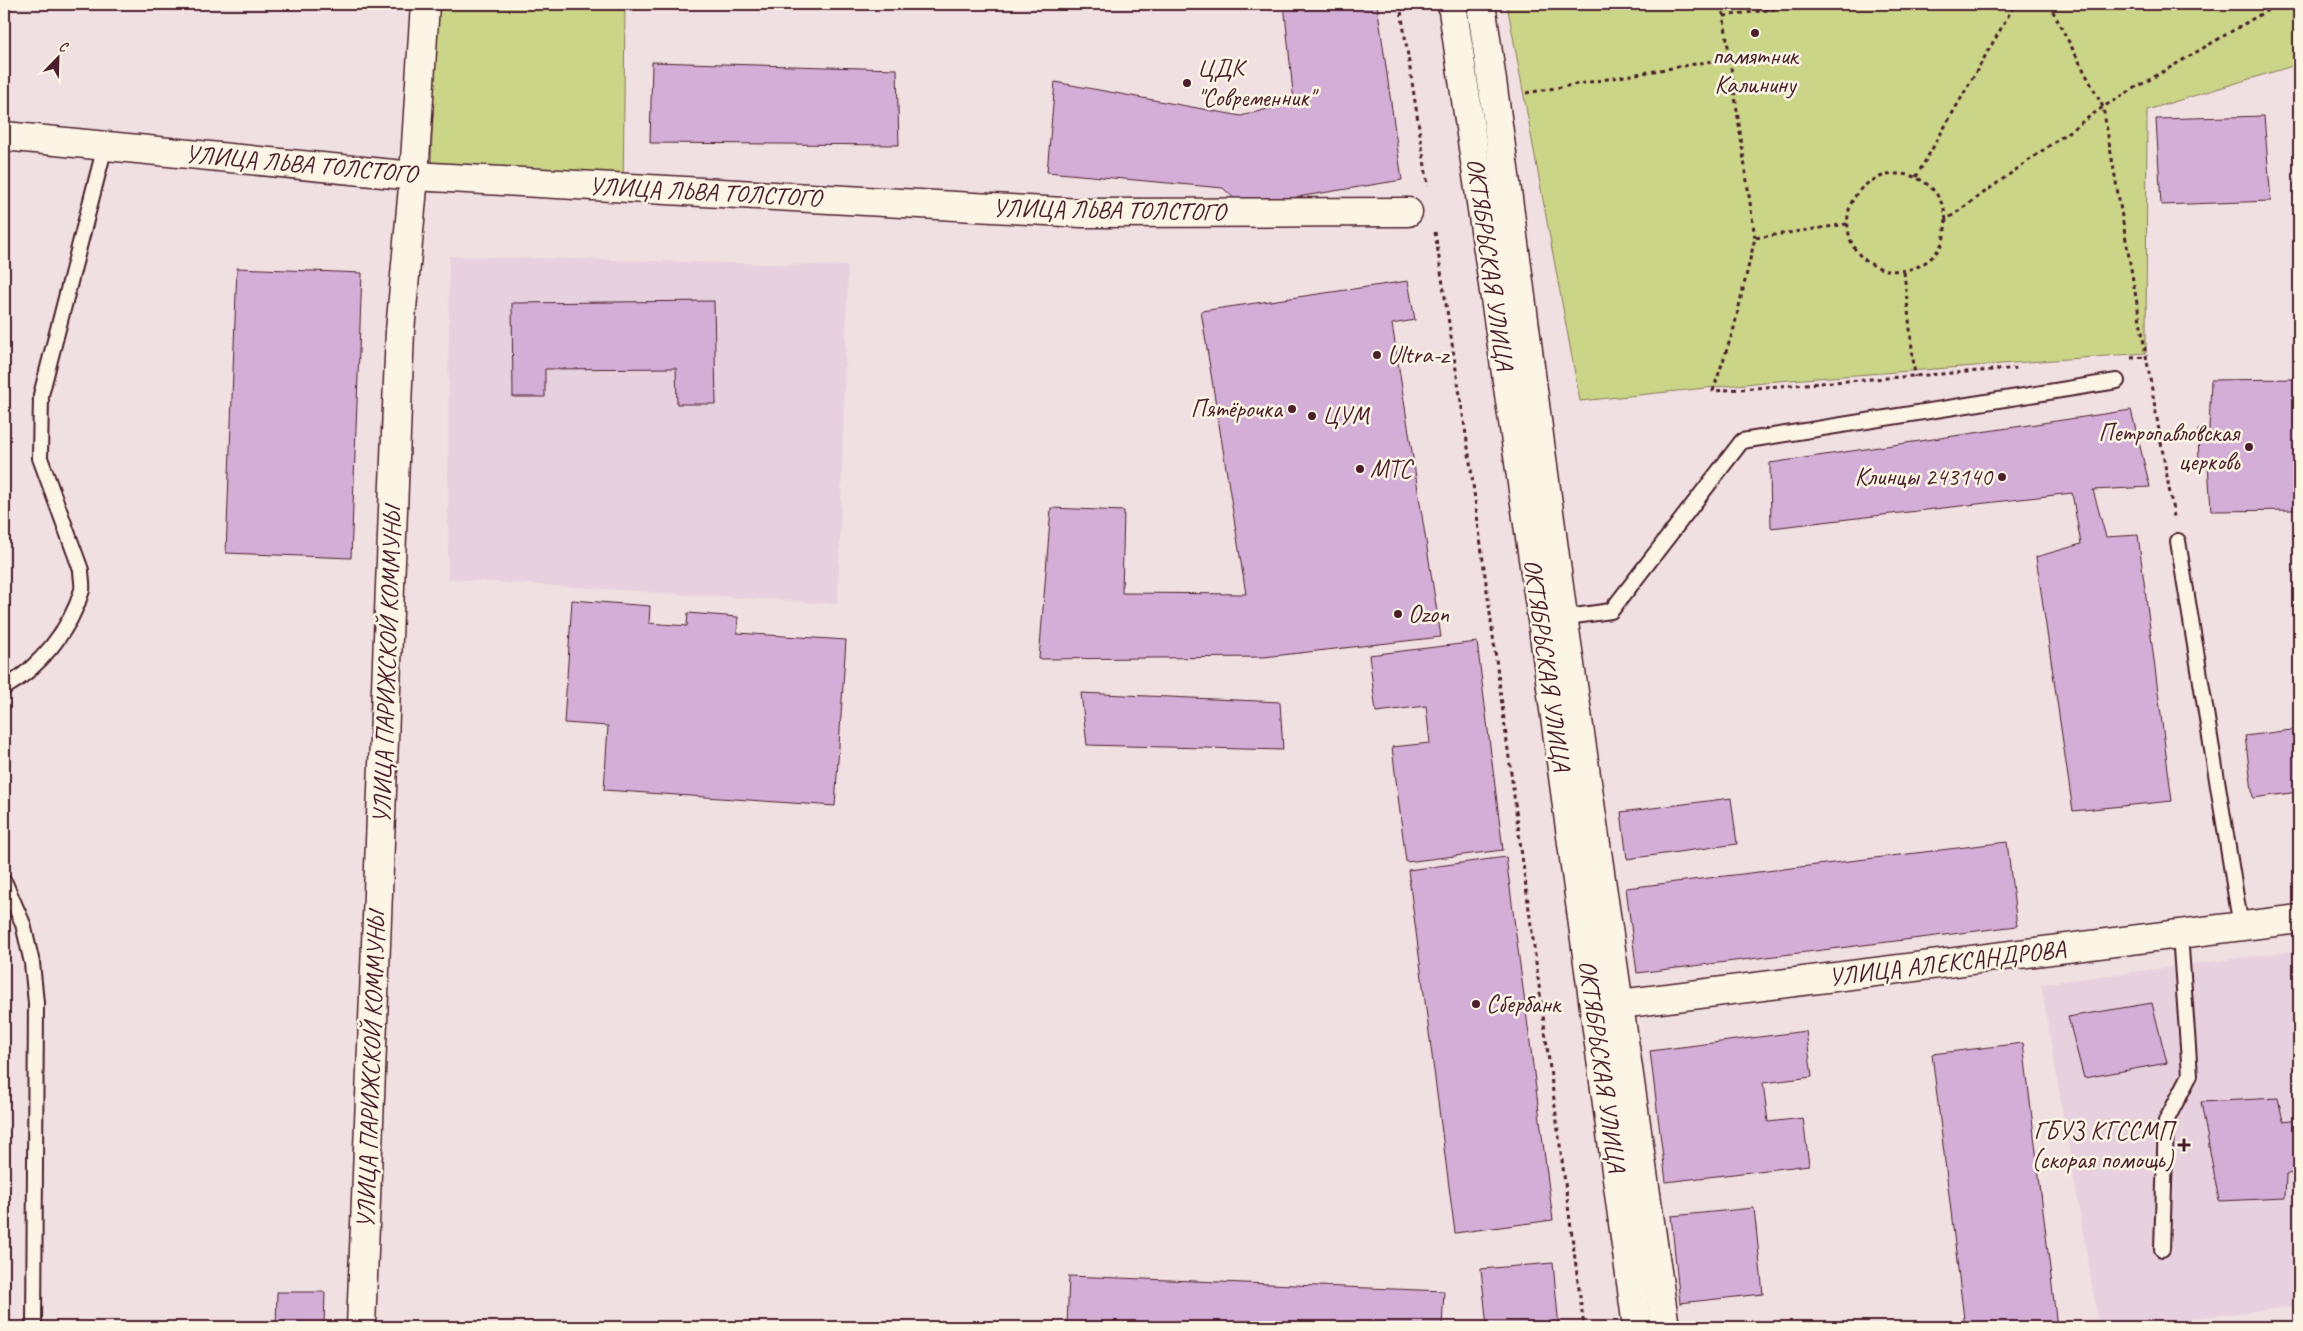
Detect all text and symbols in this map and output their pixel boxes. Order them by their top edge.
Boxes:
marker: памятник Калинину [1749,27,1761,39]
north arrow [32,32,82,82]
text: С [56,37,71,56]
place label: памятник Калинину [1712,40,1800,101]
place label: ЦДК "Современник" [1197,53,1319,114]
marker: ЦДК "Современник" [1181,77,1193,89]
street label: УЛИЦА ЛЬВА ТОЛСТОГО [184,138,421,190]
street label: ОКТЯБРЬСКАЯ УЛИЦА [1459,156,1521,373]
street label: УЛИЦА ЛЬВА ТОЛСТОГО [588,170,825,214]
street label: УЛИЦА ЛЬВА ТОЛСТОГО [992,192,1228,228]
place label: Ultra-z [1387,339,1451,371]
marker: Ultra-z [1371,349,1383,361]
place label: Пятёрочка [1190,393,1284,425]
place label: ЦУМ [1322,400,1371,432]
marker: Пятёрочка [1286,403,1298,415]
marker: ЦУМ [1306,410,1318,422]
place label: Петропавловская церковь [2098,417,2241,478]
marker: Петропавловская церковь [2243,441,2255,453]
place label: МТС [1370,453,1414,485]
place label: Клинцы 243140 [1855,461,1994,493]
marker: МТС [1354,463,1366,475]
marker: Клинцы 243140 [1996,471,2008,483]
street label: УЛИЦА ПАРИЖСКОЙ КОММУНЫ [365,502,409,824]
street label: ОКТЯБРЬСКАЯ УЛИЦА [1516,557,1578,774]
place label: Ozon [1408,598,1450,630]
marker: Ozon [1392,608,1404,620]
street label: УЛИЦА ПАРИЖСКОЙ КОММУНЫ [349,907,393,1229]
street label: УЛИЦА АЛЕКСАНДРОВА [1827,933,2068,993]
street label: ОКТЯБРЬСКАЯ УЛИЦА [1571,958,1633,1175]
place label: Сбербанк [1486,988,1562,1020]
marker: Сбербанк [1470,998,1482,1010]
place label: ГБУЗ КГССМП (скорая помощь) [2031,1115,2178,1176]
marker: ГБУЗ КГССМП (скорая помощь) [2177,1138,2191,1152]

